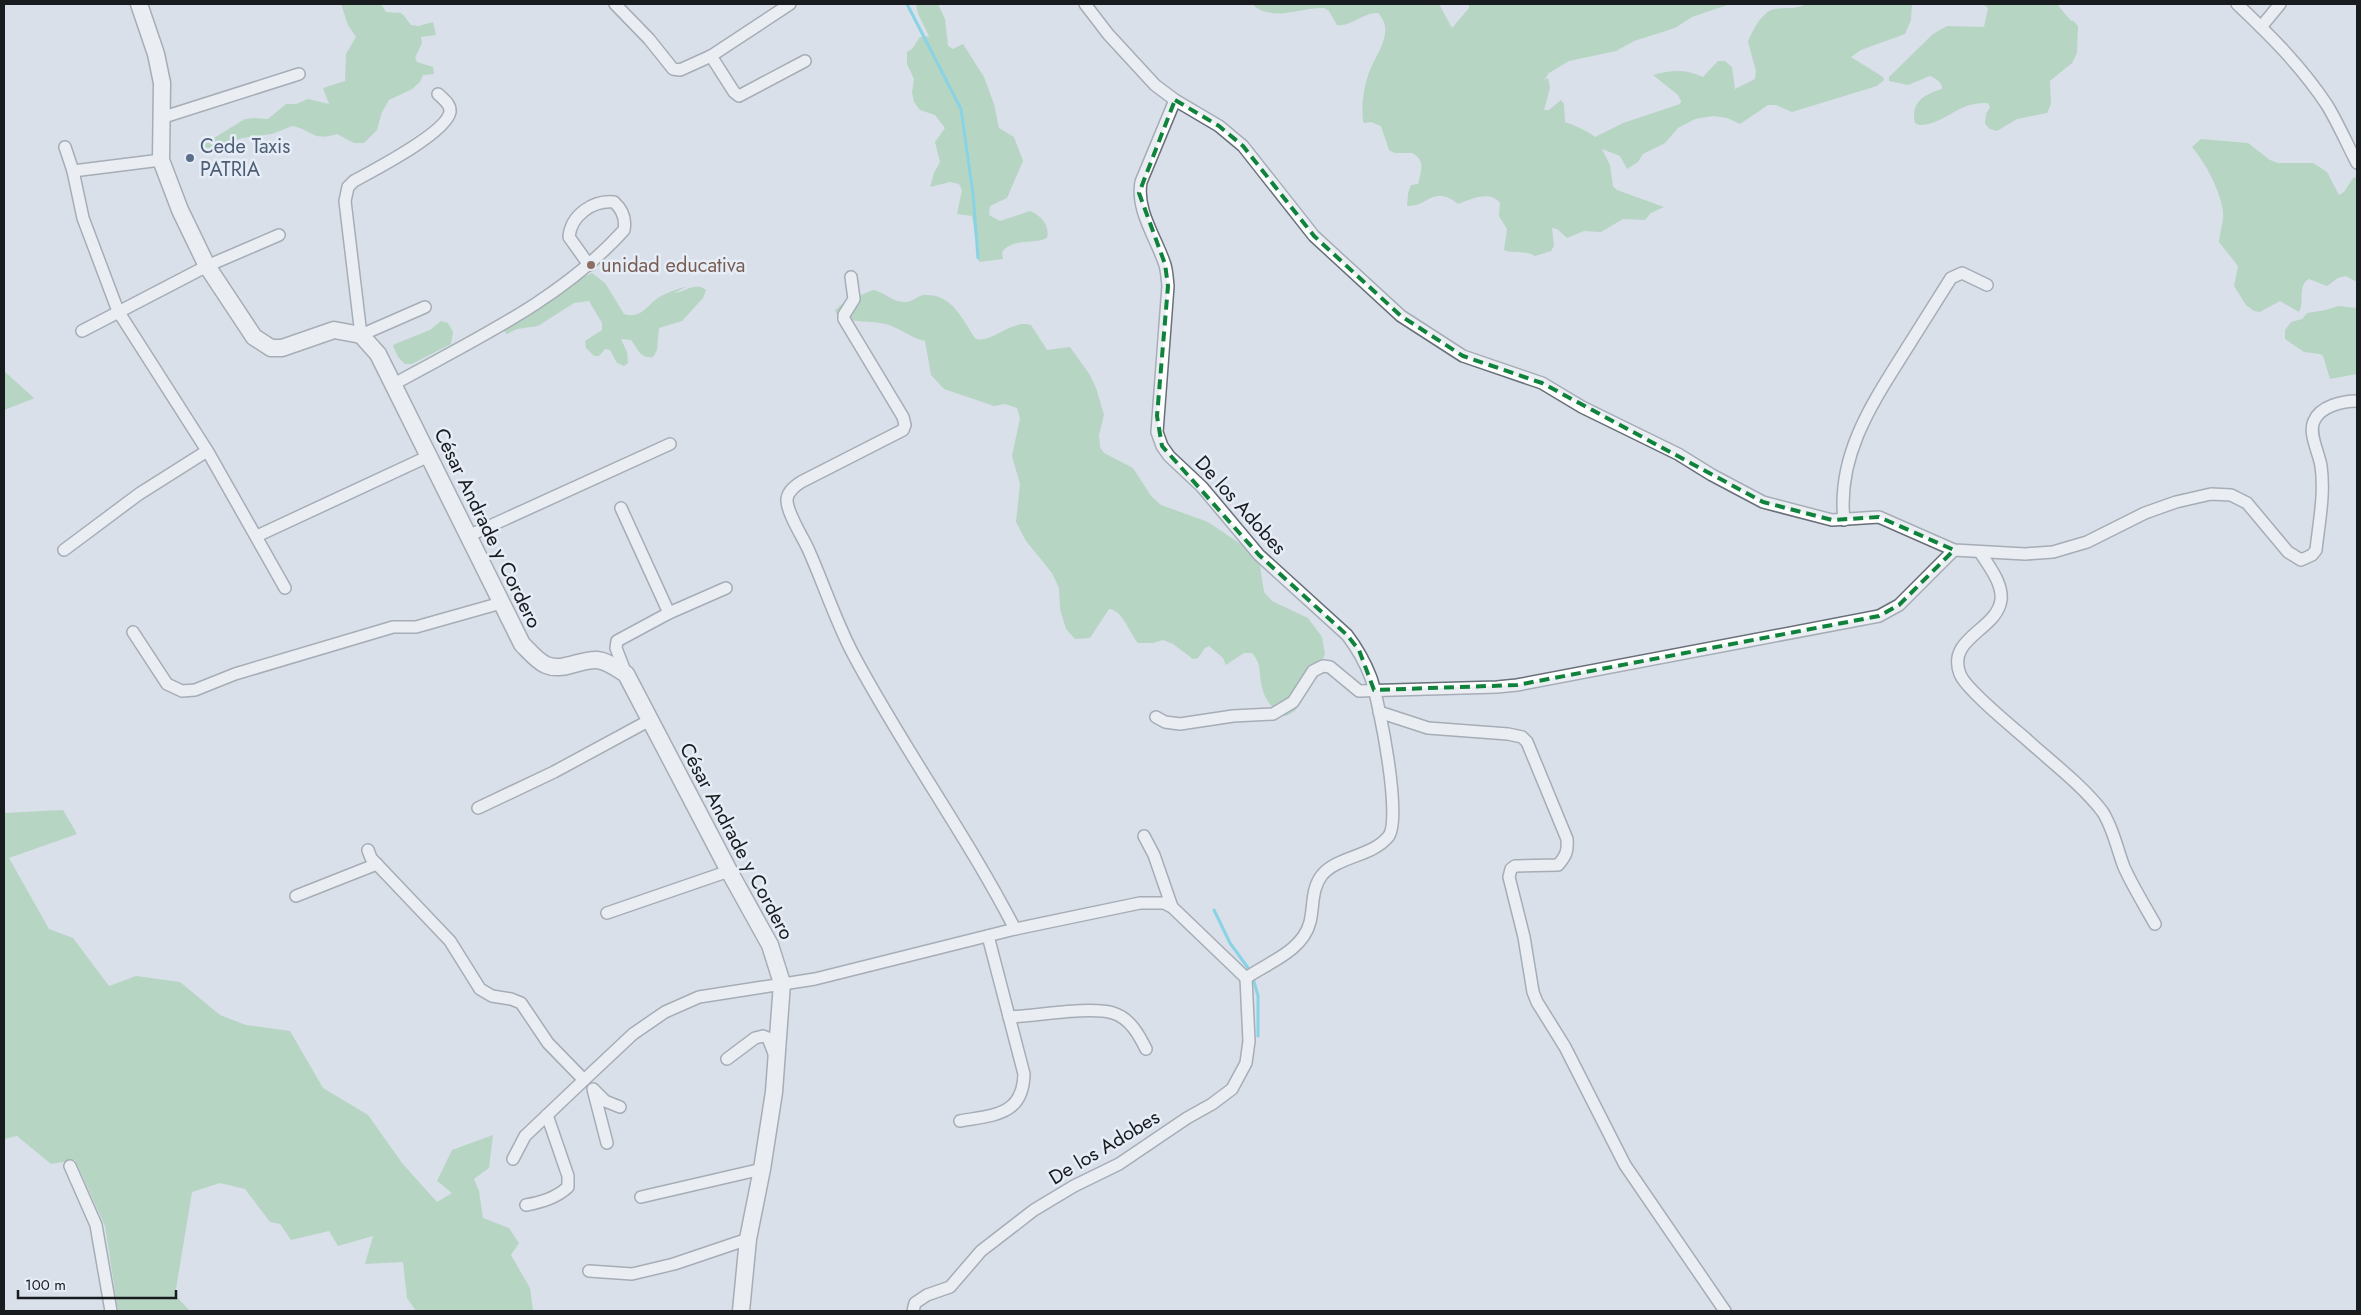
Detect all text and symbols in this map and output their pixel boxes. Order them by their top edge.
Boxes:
place label: Cede Taxis PATRIA [200,132,290,184]
marker: Cede Taxis PATRIA [184,152,196,164]
place label: unidad educativa [601,251,745,280]
marker: unidad educativa [585,259,597,271]
street label: César Andrade y Cordero [426,423,549,633]
street label: De los Adobes [1188,449,1293,561]
street label: César Andrade y Cordero [672,738,801,945]
street label: De los Adobes [1043,1103,1165,1192]
scale bar [18,1268,175,1300]
text: 100 m [25,1274,66,1296]

